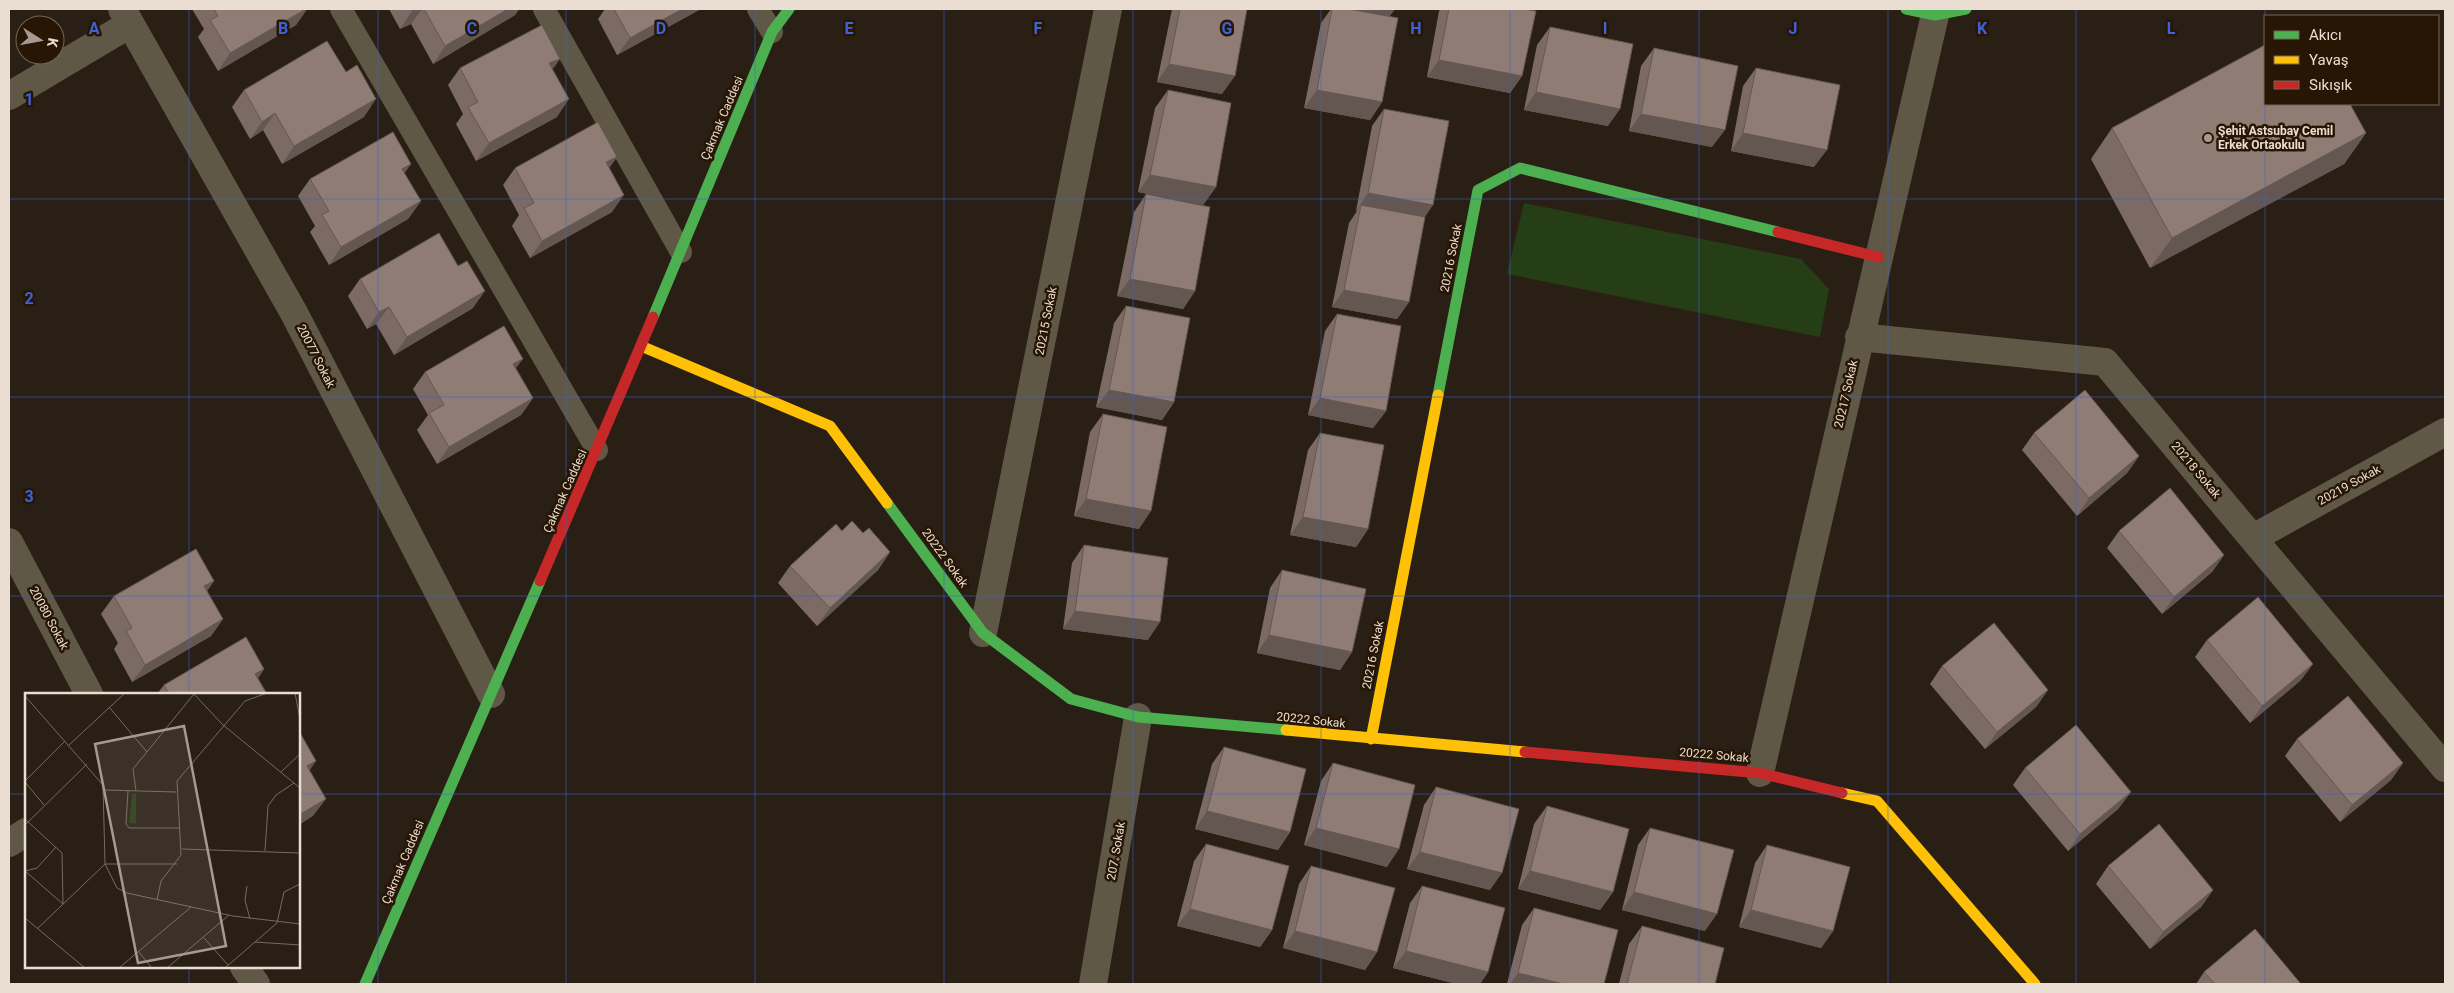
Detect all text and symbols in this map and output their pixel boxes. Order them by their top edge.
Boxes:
north arrow [15,15,65,65]
legend [2264,15,2439,105]
text: A [89,19,100,38]
text: B [278,19,288,38]
text: C [467,19,477,38]
text: D [656,19,666,38]
text: E [845,19,854,38]
text: F [1034,19,1043,38]
text: G [1222,19,1233,38]
text: H [1410,19,1422,38]
text: I [1603,19,1607,38]
text: J [1789,19,1797,38]
text: K [1977,19,1988,38]
text: L [2167,19,2176,38]
text: Akıcı [2309,26,2342,44]
text: K [44,37,61,48]
text: Yavaş [2309,51,2349,69]
street label: Çakmak Caddesi [698,74,746,162]
text: Sıkışık [2309,76,2352,94]
text: 1 [24,90,34,109]
place label: Şehit Astsubay Cemil Erkek Ortaokulu [2218,124,2333,152]
marker: Şehit Astsubay Cemil Erkek Ortaokulu [2202,132,2214,144]
street label: 20216 Sokak [1438,222,1465,293]
street label: 20215 Sokak [1033,285,1060,356]
text: 2 [24,289,34,308]
street label: 20077 Sokak [294,322,338,391]
street label: 20217 Sokak [1831,358,1861,429]
street label: 20218 Sokak [2168,439,2224,502]
street label: Çakmak Caddesi [540,447,590,535]
street label: 20219 Sokak [2315,462,2384,508]
text: 3 [24,487,34,506]
street label: 20222 Sokak [919,526,972,591]
street label: 20080 Sokak [27,584,72,653]
street label: 20216 Sokak [1360,619,1387,690]
inset map [25,693,300,968]
street label: 20222 Sokak [1276,709,1347,731]
street label: 20222 Sokak [1679,745,1750,765]
street label: Çakmak Caddesi [379,818,427,906]
street label: 207. Sokak [1104,820,1128,881]

